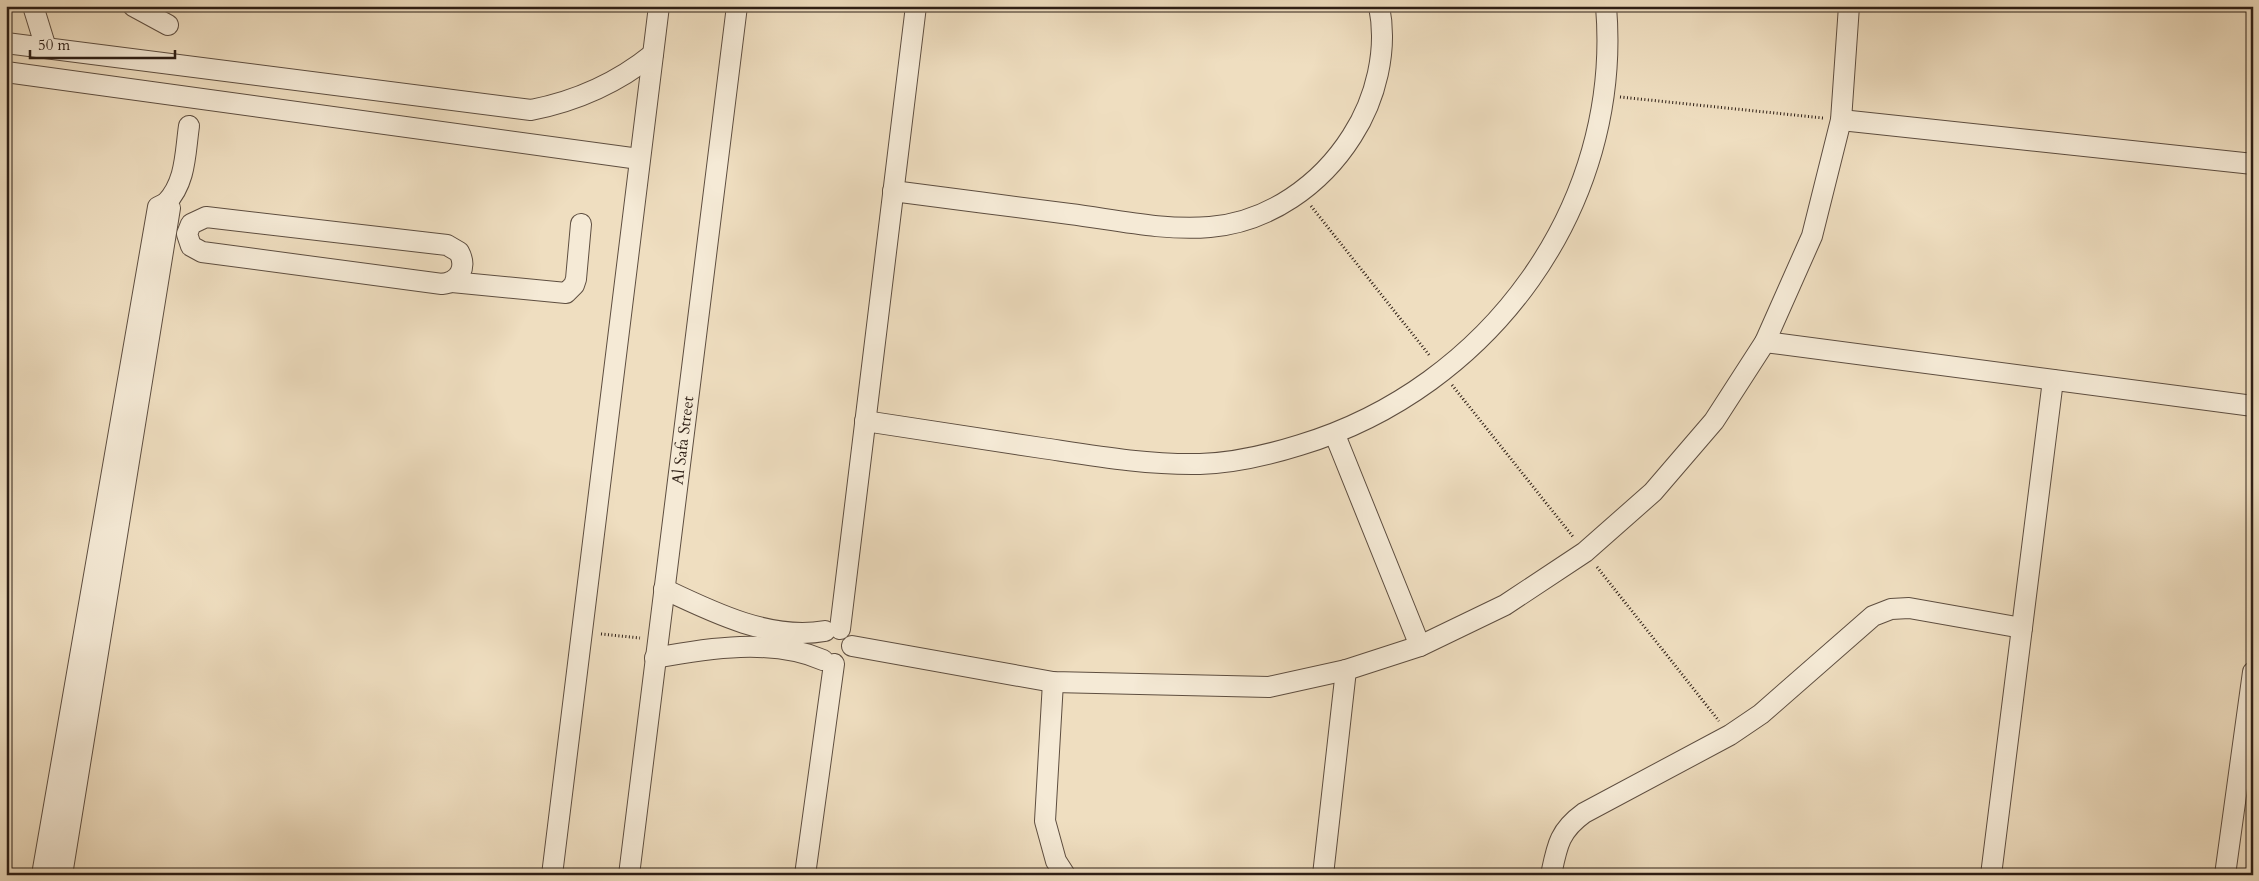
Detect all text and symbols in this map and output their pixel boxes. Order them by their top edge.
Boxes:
scale bar [30,28,175,60]
text: 50 m [38,35,70,55]
street label: Al Safa Street [667,395,699,486]

